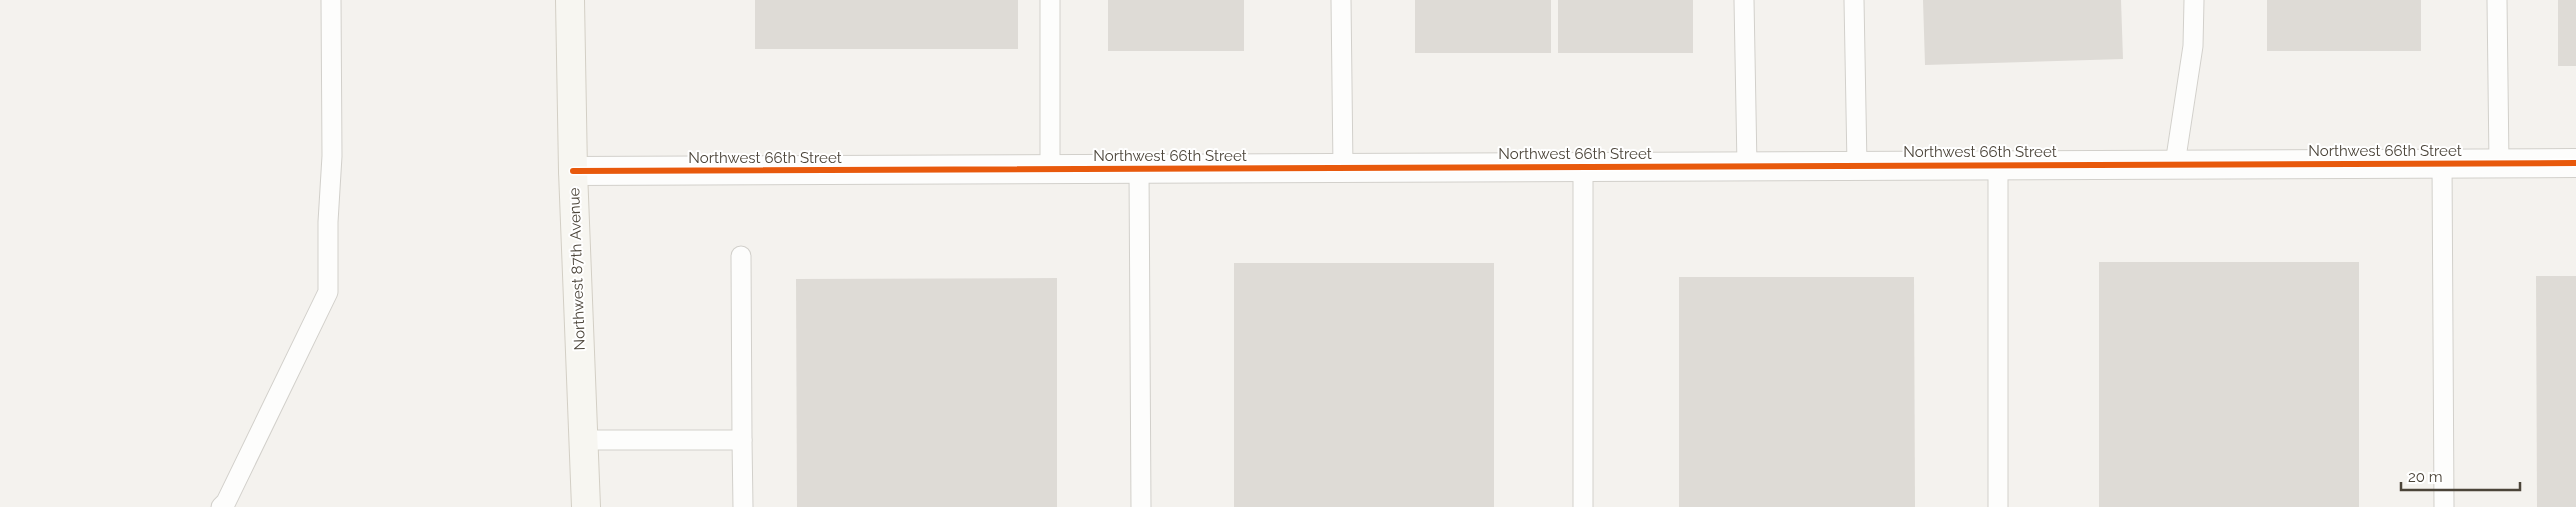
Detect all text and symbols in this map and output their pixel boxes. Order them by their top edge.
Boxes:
street label: Northwest 66th Street [2308,142,2462,160]
street label: Northwest 66th Street [1903,143,2057,161]
street label: Northwest 66th Street [1498,145,1652,163]
street label: Northwest 66th Street [1093,147,1247,165]
street label: Northwest 66th Street [688,149,842,167]
street label: Northwest 87th Avenue [565,187,589,351]
scale bar [2401,460,2520,492]
text: 20 m [2408,468,2443,486]

